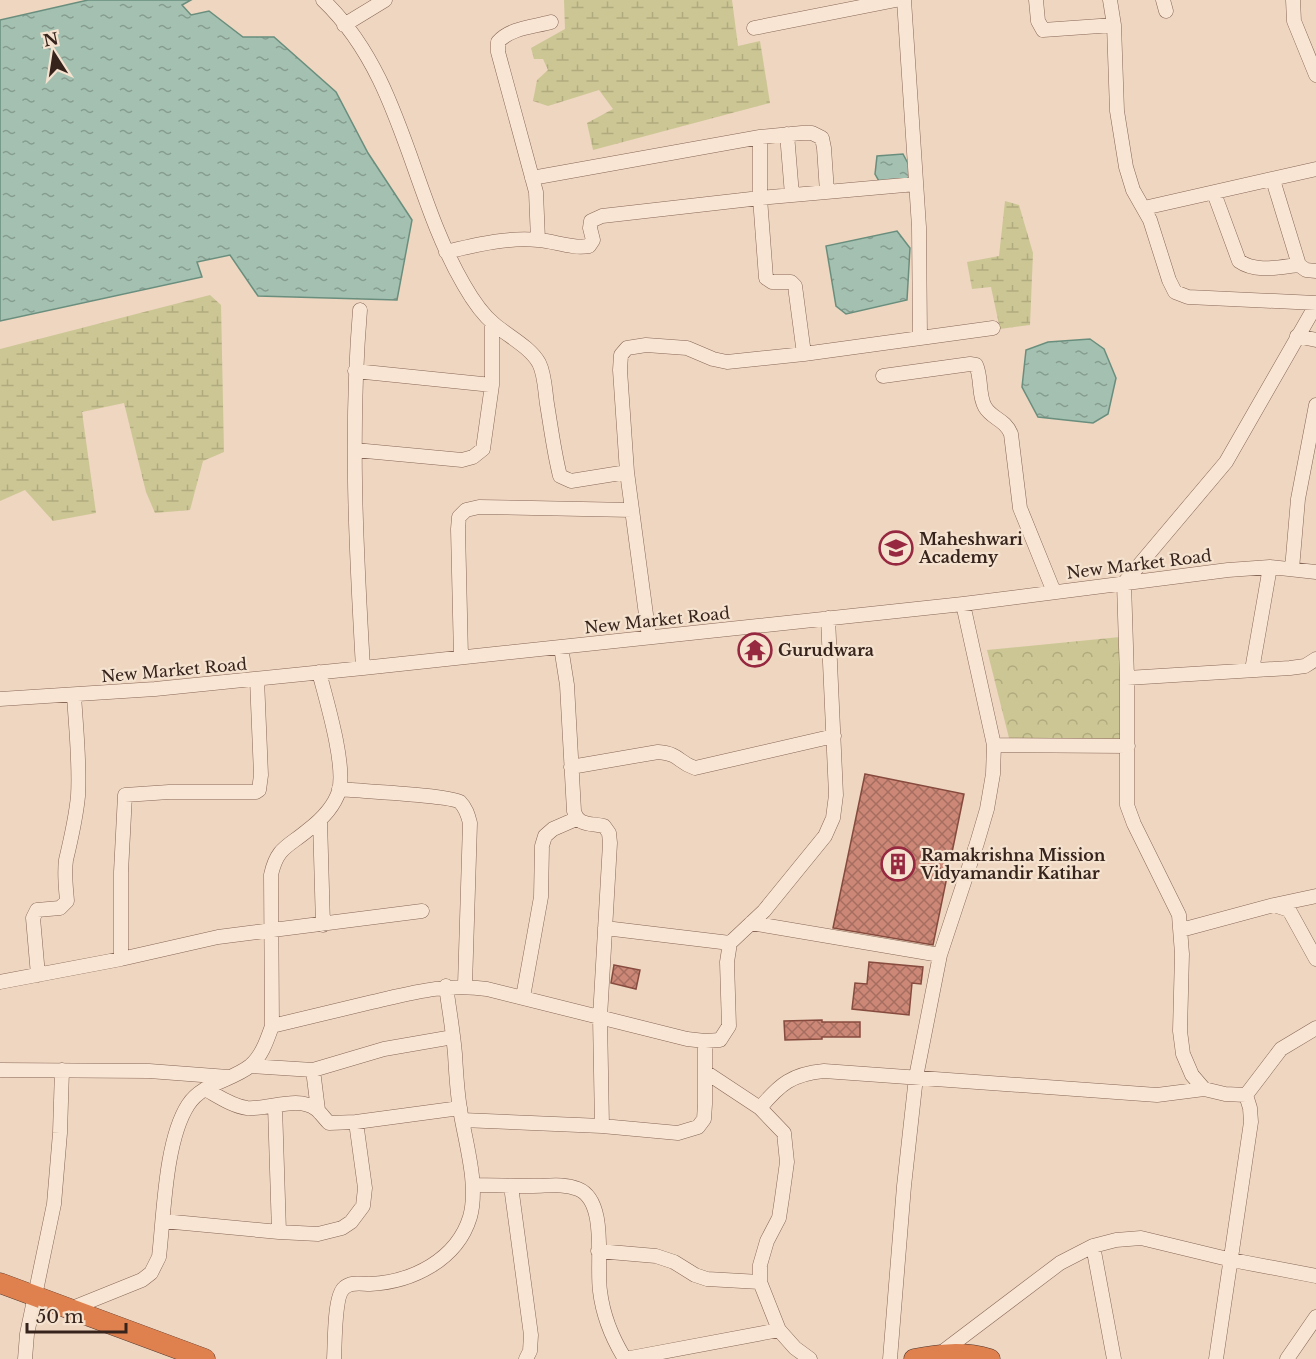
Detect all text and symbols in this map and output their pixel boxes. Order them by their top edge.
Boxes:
north arrow [24,24,84,84]
text: N [41,28,60,51]
place label: Maheshwari Academy [918,529,1023,567]
school or university icon: Maheshwari Academy [878,530,914,566]
street label: New Market Road [1065,545,1213,583]
street label: New Market Road [583,602,731,638]
temple icon: Gurudwara [737,632,773,668]
place label: Gurudwara [778,640,874,660]
street label: New Market Road [100,654,248,686]
place label: Ramakrishna Mission Vidyamandir Katihar [920,845,1106,883]
building icon: Ramakrishna Mission Vidyamandir Katihar [880,846,916,882]
scale bar [27,1296,126,1334]
text: 50 m [36,1306,84,1328]

